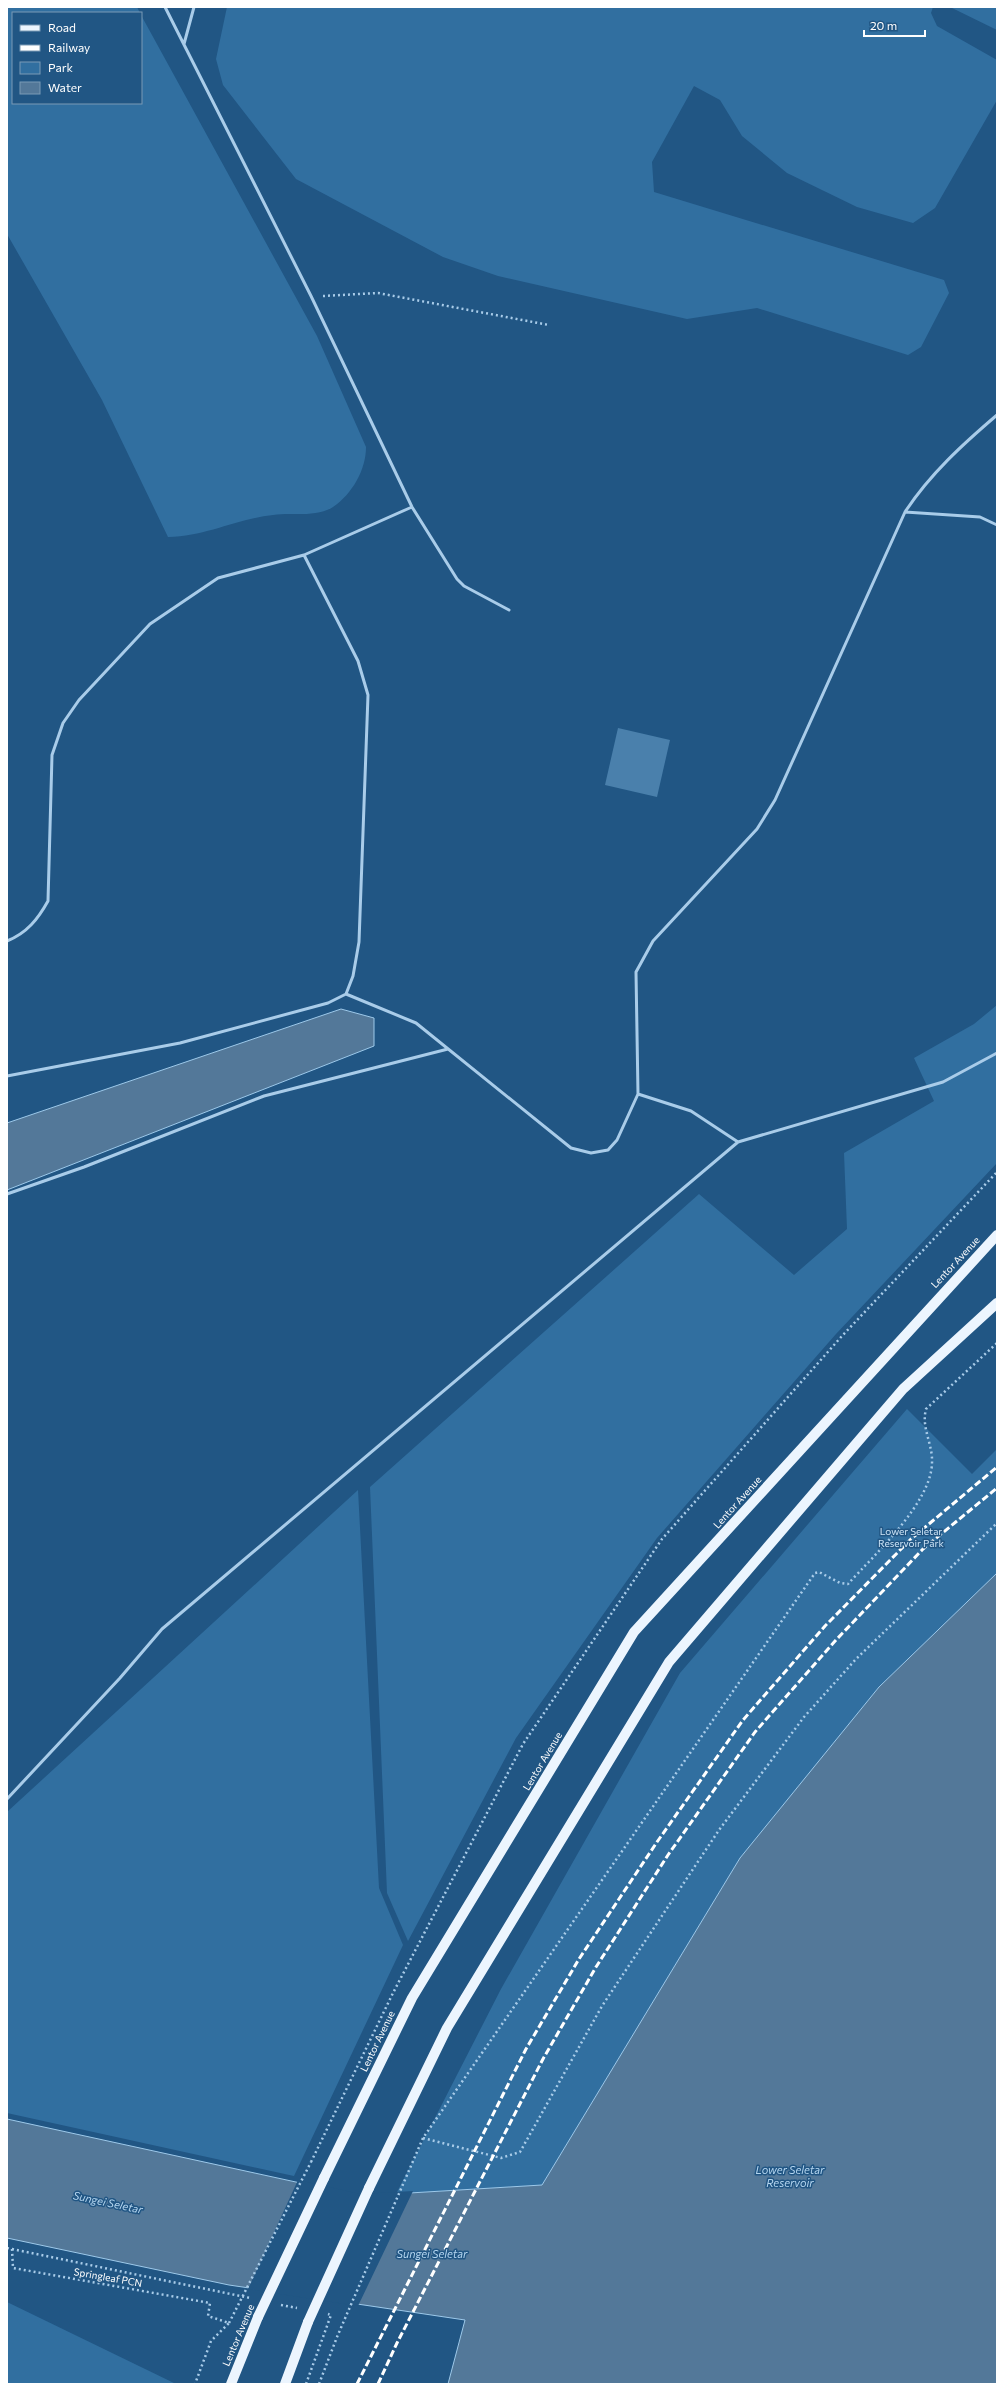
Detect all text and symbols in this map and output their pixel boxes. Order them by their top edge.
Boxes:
legend [12,12,142,104]
scale bar [864,12,925,38]
text: 20 m [870,18,897,32]
text: Road [48,20,76,34]
text: Railway [48,40,90,54]
text: Park [48,60,74,74]
text: Water [48,80,82,94]
street label: Lentor Avenue [928,1234,982,1290]
street label: Lentor Avenue [710,1473,764,1531]
park label: Lower Seletar Reservoir Park [878,1525,944,1549]
street label: Lentor Avenue [520,1730,564,1792]
street label: Lentor Avenue [357,2009,397,2073]
water label: Lower Seletar Reservoir [756,2163,825,2189]
water label: Sungei Seletar [72,2188,145,2216]
water label: Sungei Seletar [397,2247,468,2260]
street label: Springleaf PCN [73,2265,143,2289]
street label: Lentor Avenue [220,2302,256,2368]

